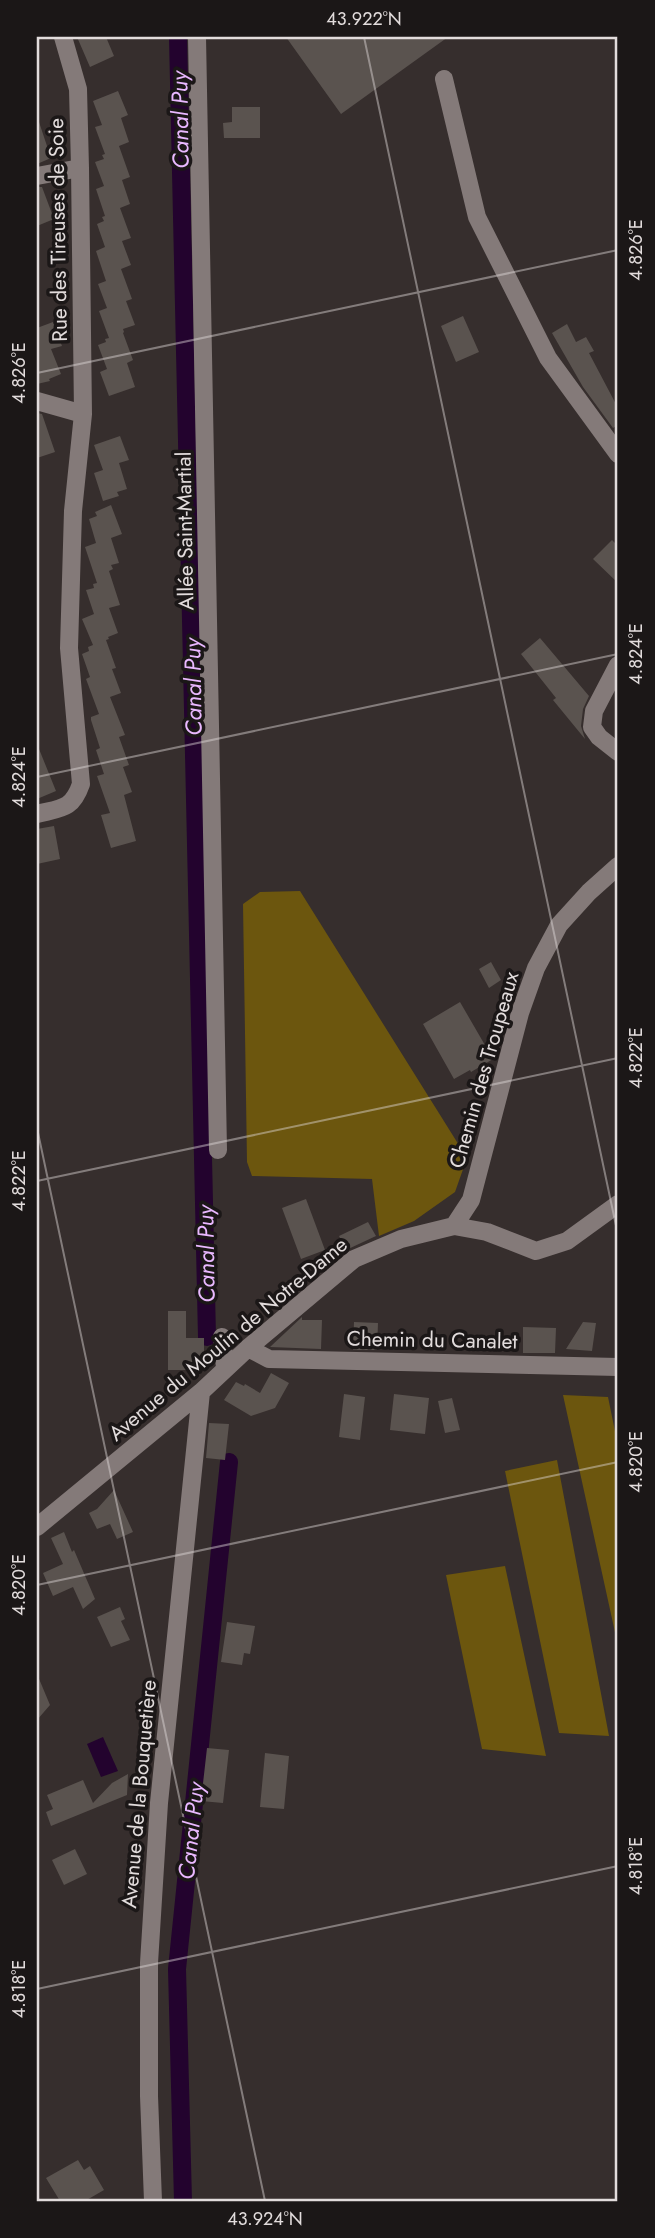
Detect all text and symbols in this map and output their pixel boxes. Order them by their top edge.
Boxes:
text: 43.922°N [326,6,402,32]
water label: Canal Puy [162,69,198,169]
street label: Rue des Tireuses de Soie [41,118,75,342]
text: 4.826°E [623,219,649,281]
text: 4.826°E [6,342,32,404]
street label: Allée Saint-Martial [169,451,201,611]
text: 4.824°E [623,623,649,685]
water label: Canal Puy [175,636,211,736]
text: 4.824°E [6,746,32,808]
street label: Chemin des Troupeaux [442,968,526,1172]
text: 4.822°E [623,1027,649,1089]
text: 4.822°E [6,1150,32,1212]
water label: Canal Puy [188,1203,224,1303]
street label: Avenue du Moulin de Notre-Dame [102,1230,354,1448]
street label: Chemin du Canalet [346,1324,518,1356]
text: 4.820°E [623,1431,649,1493]
text: 4.820°E [6,1554,32,1616]
street label: Avenue de la Bouquetière [114,1678,164,1909]
water label: Canal Puy [169,1778,213,1881]
text: 4.818°E [623,1837,649,1895]
text: 4.818°E [6,1960,32,2018]
text: 43.924°N [227,2206,303,2232]

